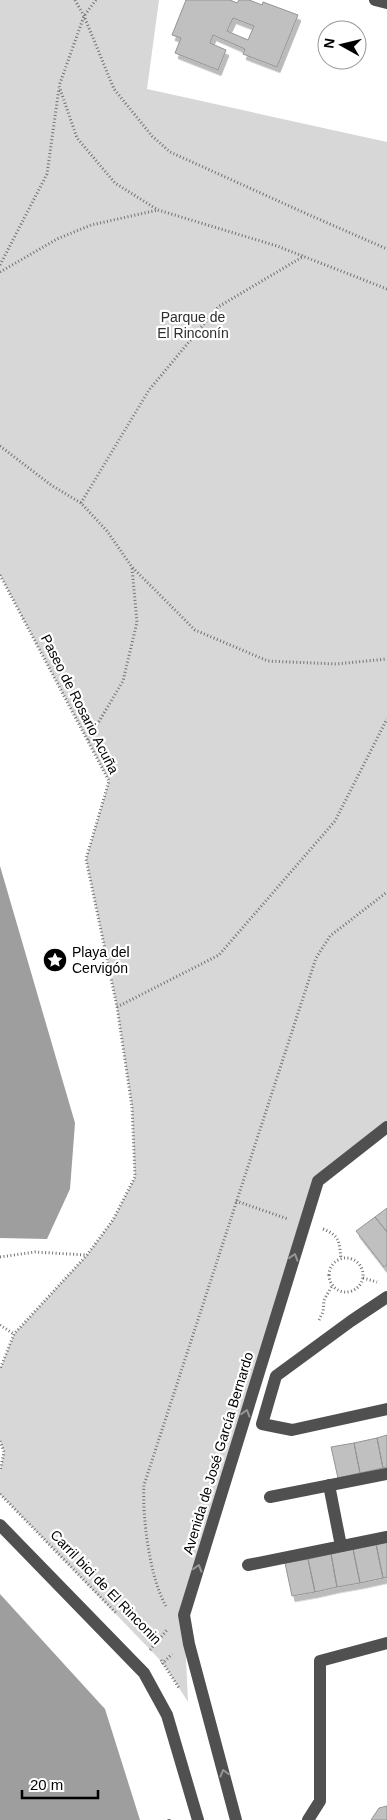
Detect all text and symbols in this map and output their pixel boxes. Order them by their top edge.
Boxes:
north arrow [317,20,367,70]
text: N [320,37,338,49]
park label: Parque de El Rinconín [157,309,229,341]
street label: Paseo de Rosario Acuña [38,632,122,776]
place label: Playa del Cervigón [72,944,130,976]
place icon: Playa del Cervigón [42,947,68,973]
one-way arrow [288,1254,298,1262]
street label: Avenida de José García Bernardo [180,1350,257,1556]
one-way arrow [240,1409,250,1417]
street label: Carril bici de El Rinconin [47,1527,165,1647]
one-way arrow [193,1564,203,1573]
scale bar [22,1768,99,1800]
one-way arrow [219,1769,229,1778]
text: 20 m [30,1776,63,1793]

